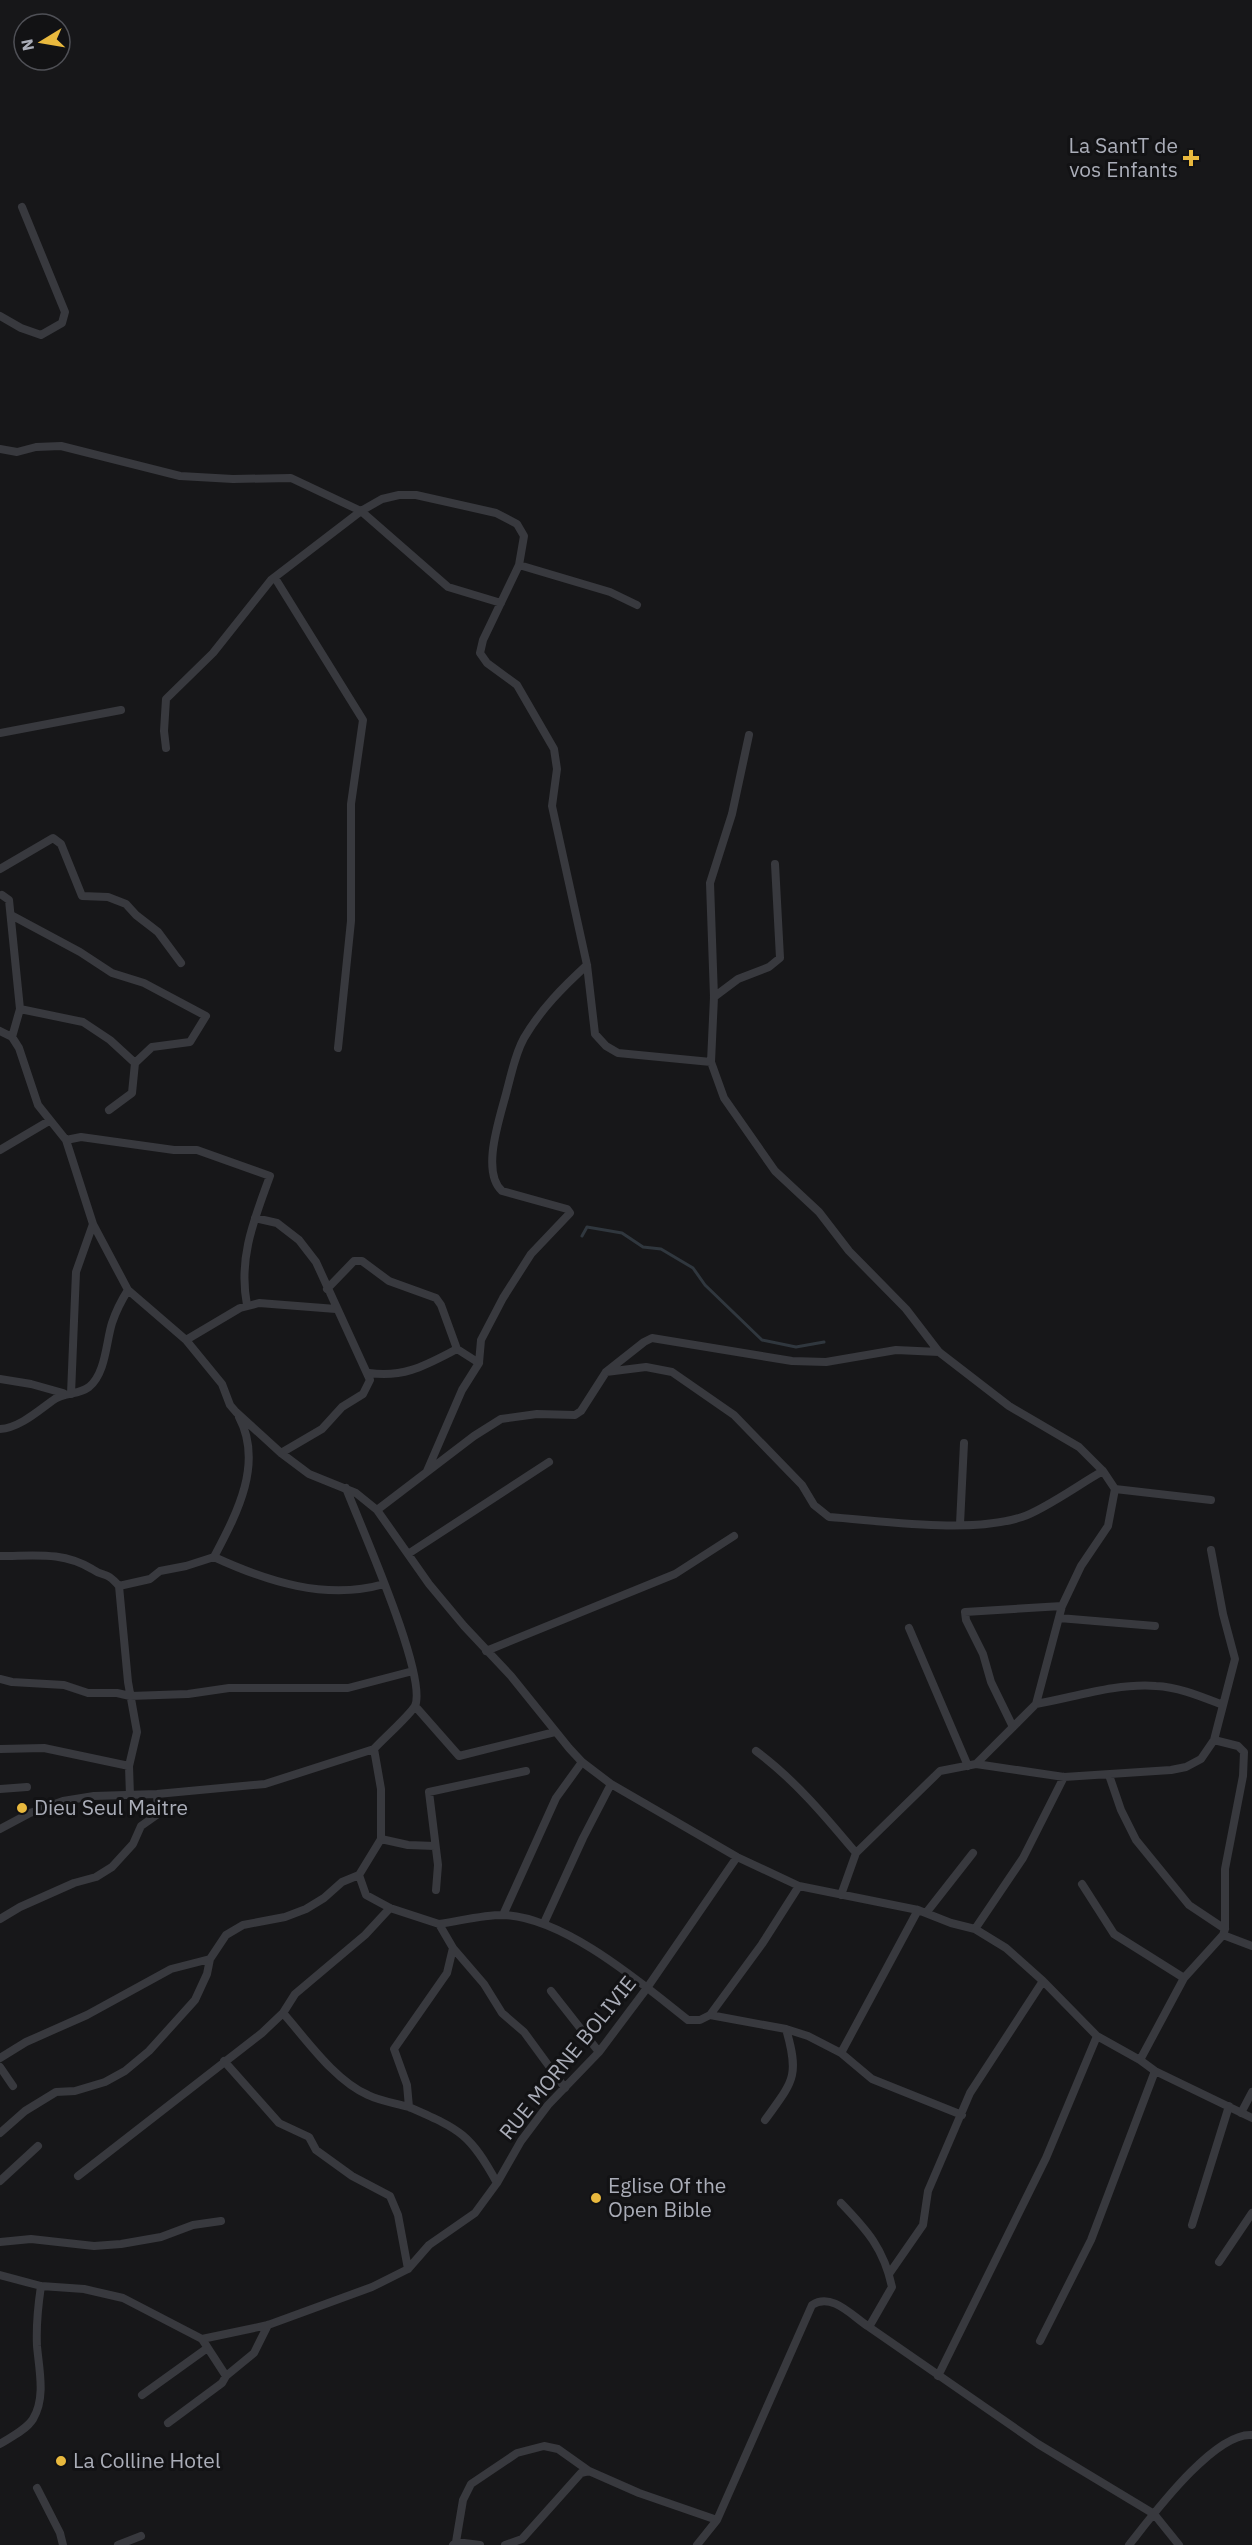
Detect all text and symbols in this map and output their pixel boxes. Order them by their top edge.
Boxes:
north arrow [12,12,72,72]
text: N [16,37,38,52]
place label: La SantT de vos Enfants [1068,131,1178,183]
marker: La SantT de vos Enfants [1182,149,1200,167]
place label: Dieu Seul Maitre [34,1793,188,1821]
marker: Dieu Seul Maitre [15,1801,29,1815]
street label: RUE MORNE BOLIVIE [492,1970,642,2145]
place label: Eglise Of the Open Bible [608,2171,726,2223]
marker: Eglise Of the Open Bible [589,2191,603,2205]
place label: La Colline Hotel [73,2446,221,2474]
marker: La Colline Hotel [54,2454,68,2468]

